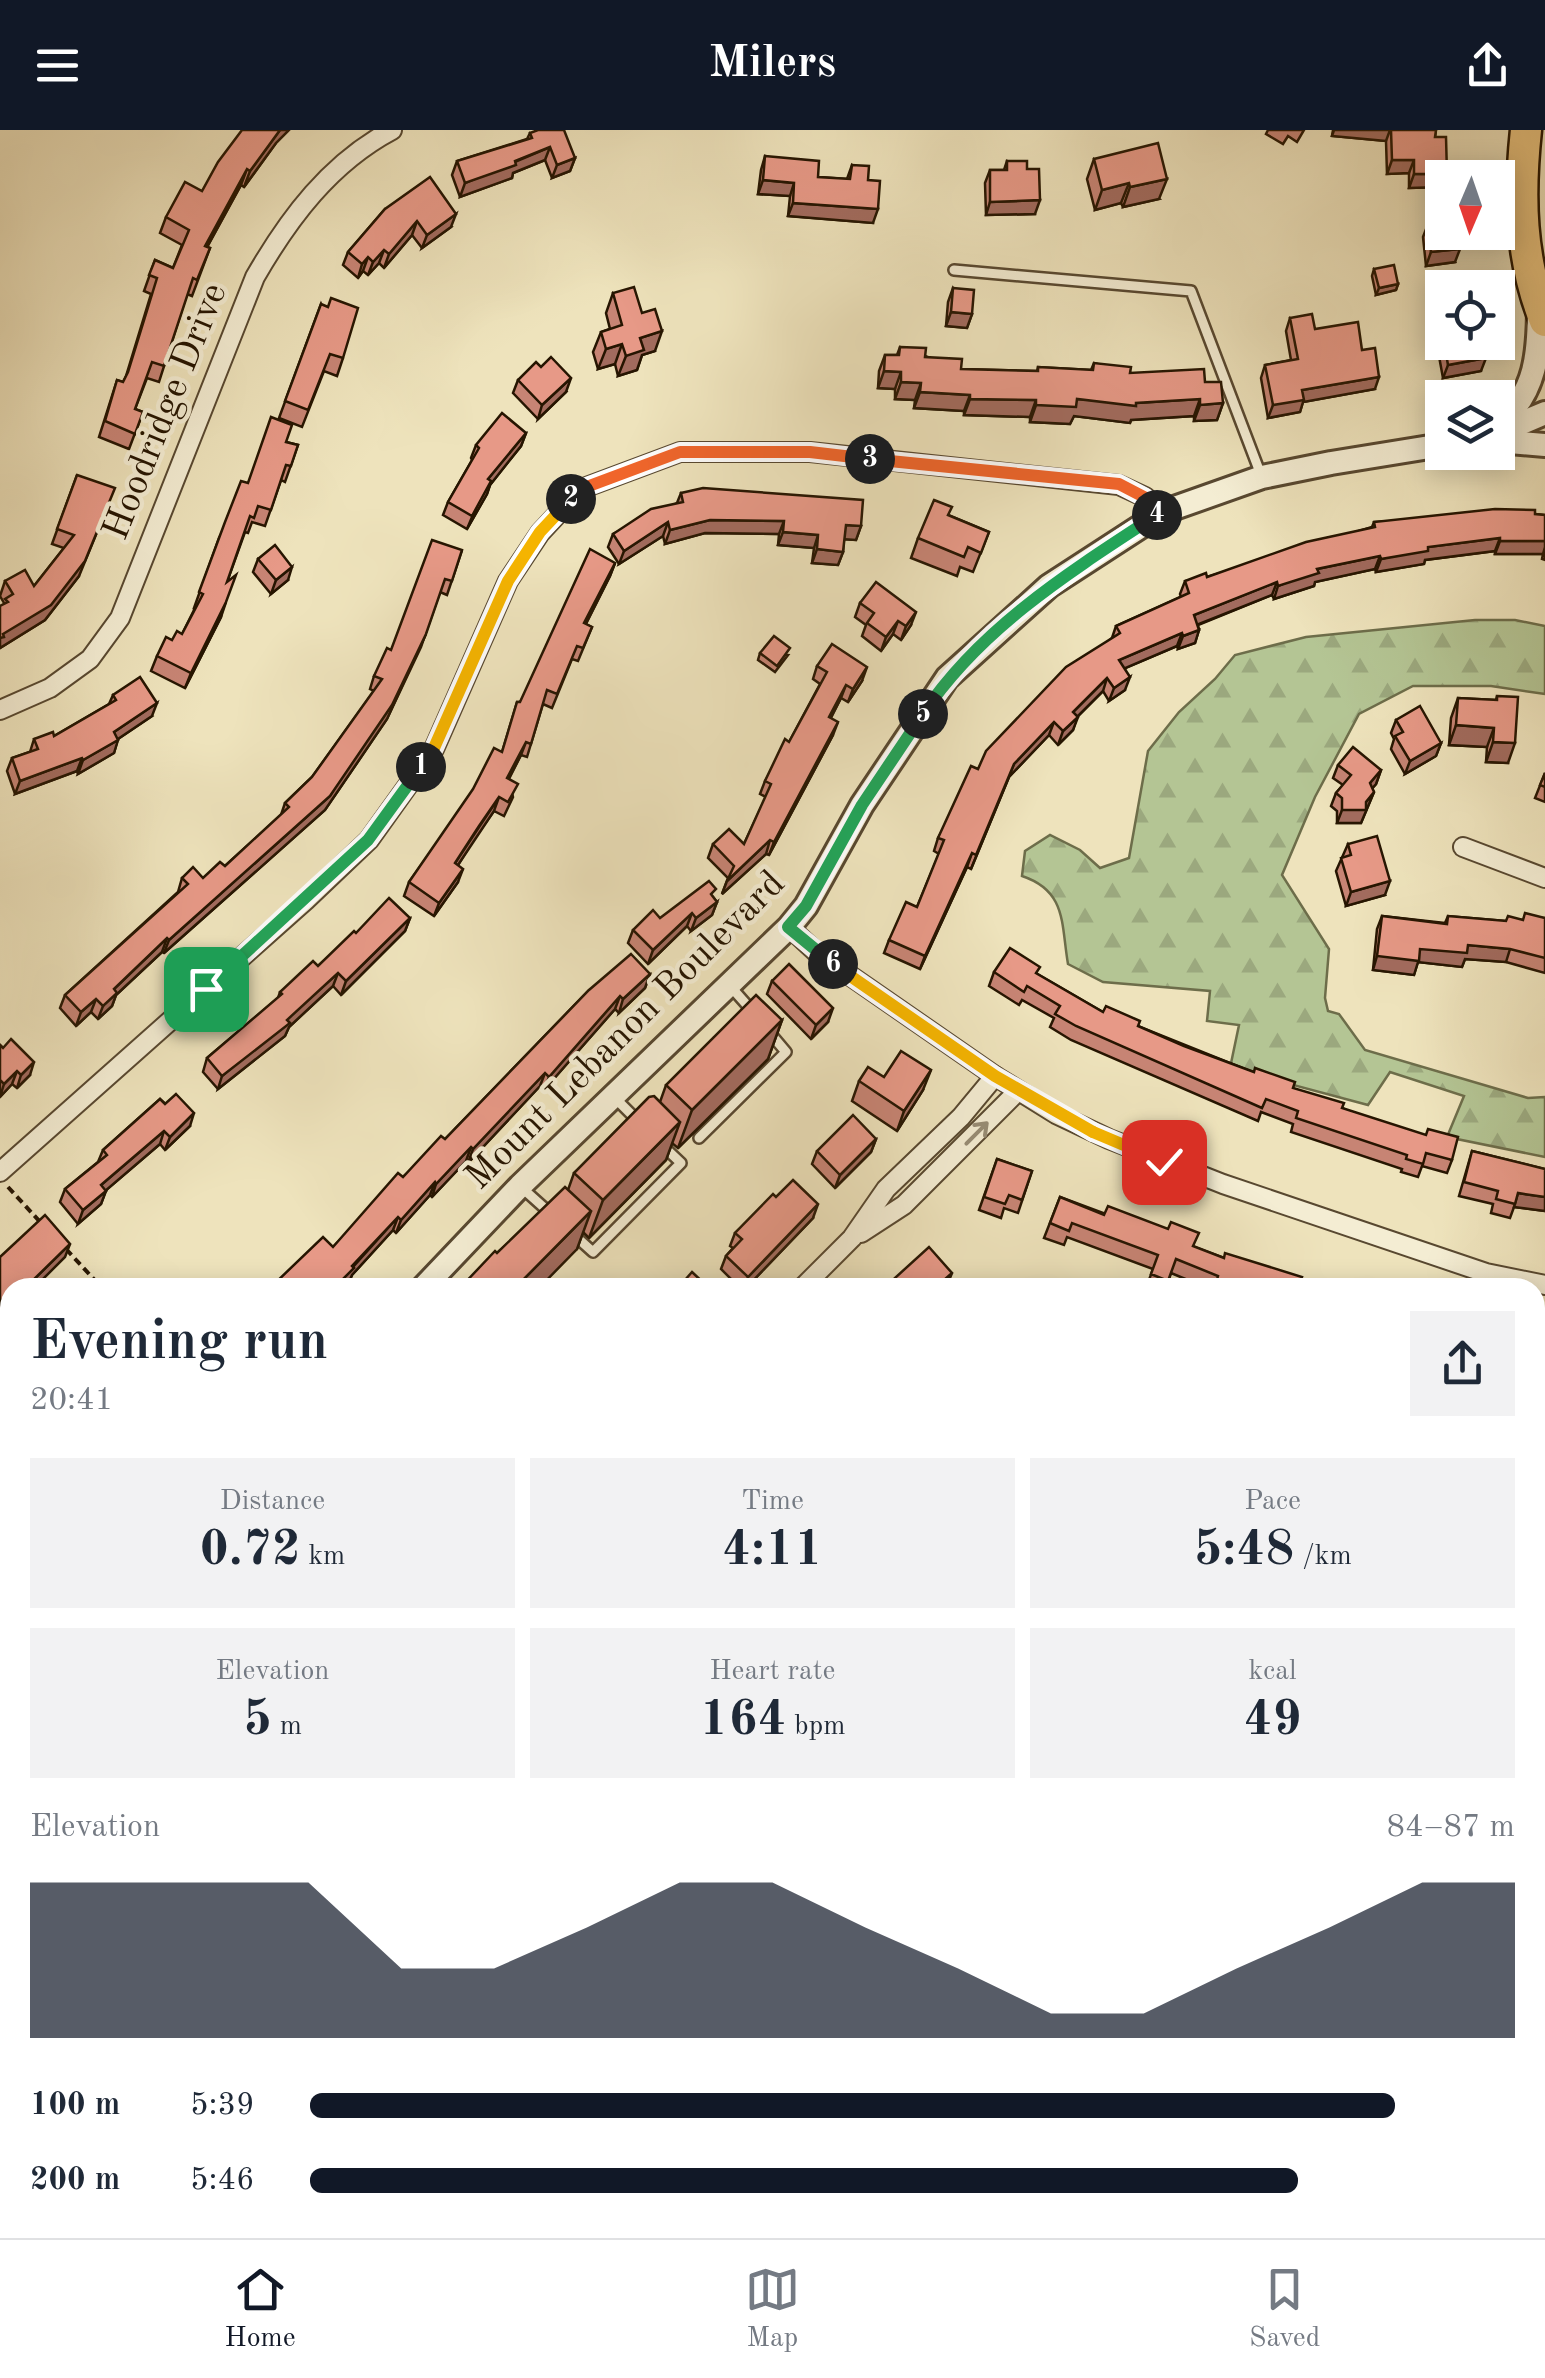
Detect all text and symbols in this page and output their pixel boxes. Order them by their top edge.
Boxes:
icon: menu [30,38,85,93]
icon: share [1460,38,1515,93]
text: Milers [709,42,836,87]
north arrow [1425,160,1515,250]
map controls [1425,160,1515,470]
button: locate [1425,270,1515,360]
street label: Hoodridge Drive [97,278,235,546]
button: layers [1425,380,1515,470]
pin: 3 [845,434,895,484]
text: 3 [862,445,878,473]
pin: 2 [546,474,596,524]
text: 2 [563,485,579,513]
pin: 4 [1132,490,1182,540]
text: 4 [1149,501,1165,529]
pin: 5 [898,689,948,739]
text: 5 [915,700,931,728]
pin: 1 [396,742,446,792]
text: 1 [413,753,429,781]
street label: Mount Lebanon Boulevard [459,864,793,1198]
pin: 6 [808,939,858,989]
pin [164,947,249,1032]
text: 6 [825,950,841,978]
icon: arrive [179,962,234,1017]
pin [1122,1120,1207,1205]
one-way arrow [965,1122,989,1146]
icon: check [1137,1135,1192,1190]
button: share [1410,1311,1515,1416]
text: Evening run [30,1316,328,1371]
text: 20:41 [30,1385,113,1417]
text: Distance [220,1488,325,1516]
text: Time [741,1488,804,1516]
text: Pace [1244,1488,1301,1516]
text: 0.72 [200,1526,301,1576]
text: 4:11 [722,1526,823,1576]
text: 5:48 [1193,1526,1294,1576]
text: km [301,1543,345,1571]
text: /km [1294,1543,1352,1571]
text: Elevation [216,1658,329,1686]
text: Heart rate [710,1658,835,1686]
text: kcal [1248,1658,1297,1686]
text: 5 [243,1696,272,1746]
text: 164 [700,1696,787,1746]
text: 49 [1244,1696,1302,1746]
text: m [272,1713,302,1741]
text: bpm [787,1713,845,1741]
text: Elevation [30,1812,160,1844]
text: 84–87 m [1387,1812,1515,1844]
text: 100 m [30,2090,120,2122]
text: 5:39 [190,2090,255,2122]
text: 200 m [30,2165,120,2197]
text: 5:46 [190,2165,255,2197]
tab: Home [225,2262,296,2357]
tab: Map [745,2262,800,2357]
tab: Saved [1249,2262,1320,2357]

